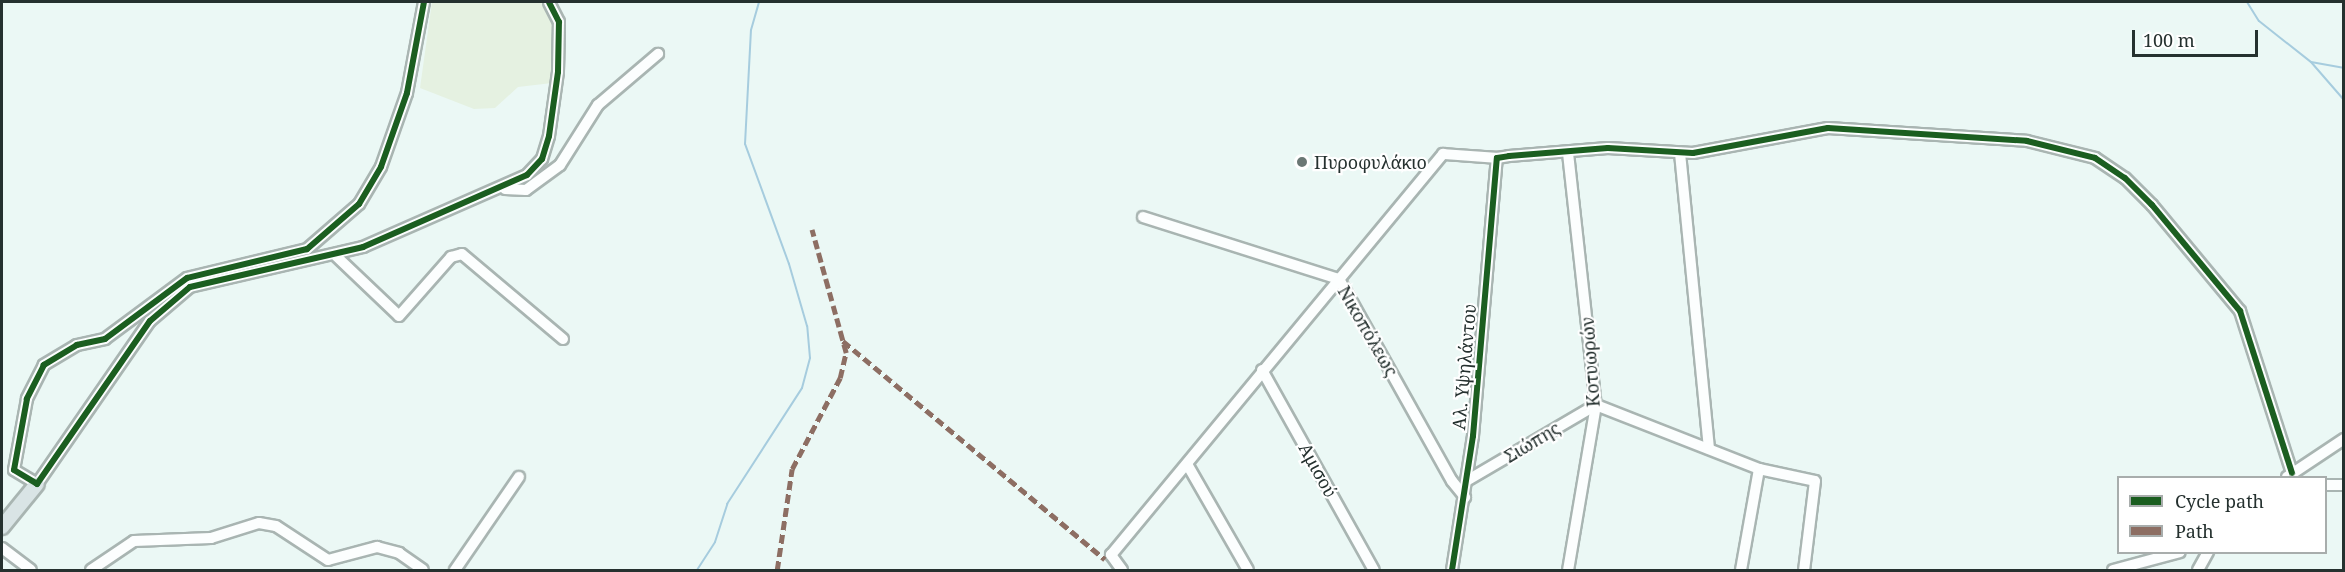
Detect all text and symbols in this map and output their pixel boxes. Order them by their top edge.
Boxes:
scale bar [2135,18,2261,56]
text: 100 m [2143,28,2195,52]
place label: Πυροφυλάκιο [1314,151,1427,173]
marker: Πυροφυλάκιο [1295,155,1309,169]
street label: Νικοπόλεως [1333,282,1403,380]
street label: Αλ. Υψηλάντου [1448,303,1480,431]
street label: Κοτυωρών [1576,316,1604,408]
street label: Σιώπης [1500,417,1564,467]
street label: Αμισού [1294,439,1342,501]
legend [2117,476,2327,554]
text: Cycle path [2175,489,2264,513]
text: Path [2175,519,2214,543]

